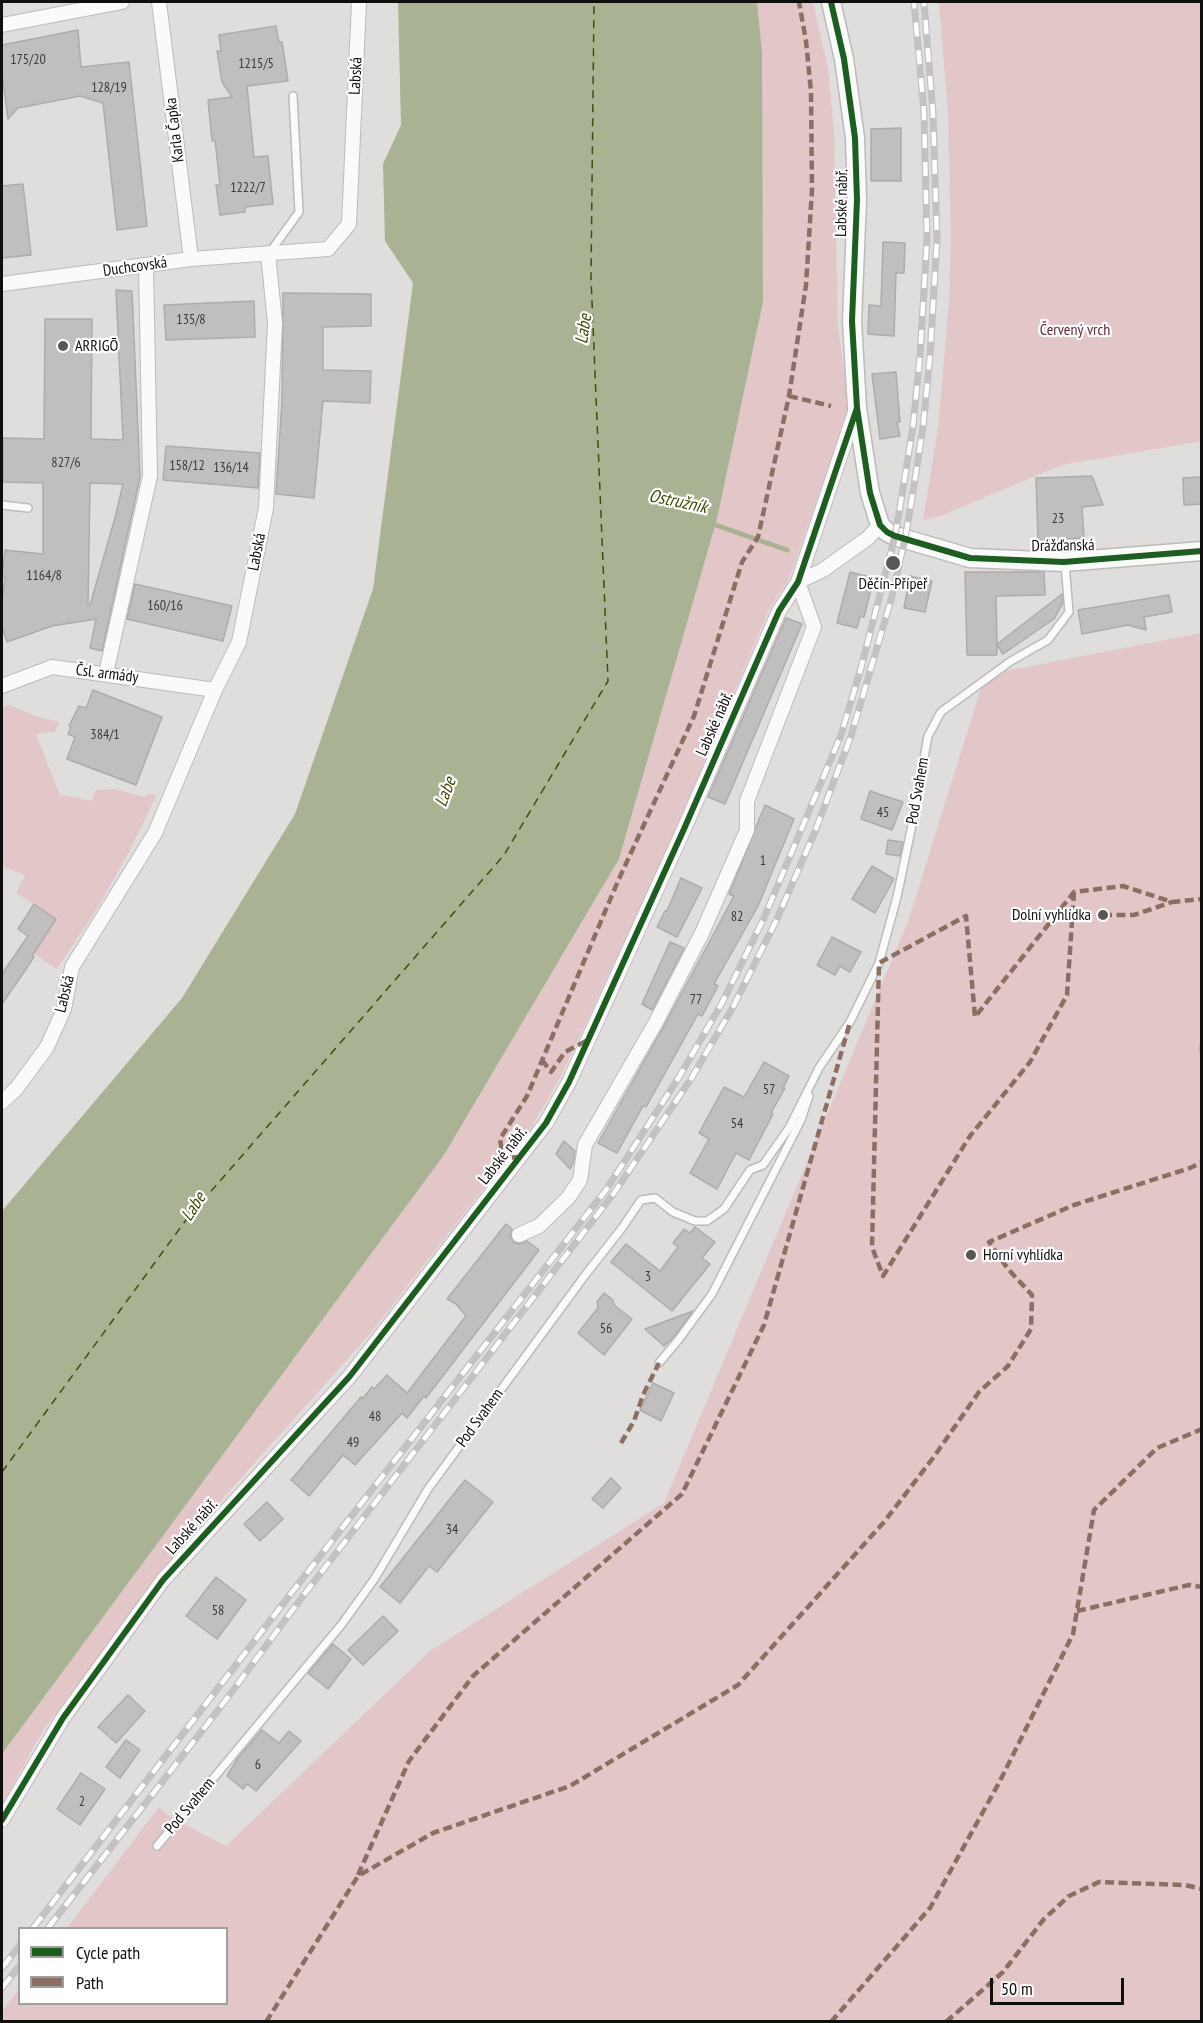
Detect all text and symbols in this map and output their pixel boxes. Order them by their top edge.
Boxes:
house number: 175/20 [10,52,46,68]
house number: 1215/5 [238,56,274,72]
street label: Labská [345,57,367,95]
house number: 128/19 [91,80,127,96]
street label: Karla Čapka [162,97,188,163]
street label: Labské nábř. [832,169,852,237]
house number: 1222/7 [230,180,266,196]
street label: Duchcovská [102,253,168,281]
house number: 135/8 [176,312,206,328]
water label: Labe [571,313,597,345]
park label: Červený vrch [1040,320,1110,340]
place label: ARRIGŌ [75,336,118,356]
marker: ARRIGŌ [56,339,70,353]
house number: 827/6 [51,455,81,471]
house number: 158/12 [169,458,205,474]
house number: 136/14 [213,460,249,476]
water label: Ostružník [647,485,709,519]
house number: 23 [1052,511,1064,527]
street label: Labská [244,532,270,572]
street label: Drážďanská [1031,536,1095,556]
marker: Děčín-Přípeř [884,554,902,572]
house number: 1164/8 [26,568,62,584]
place label: Děčín-Přípeř [859,574,927,594]
house number: 160/16 [147,598,183,614]
street label: Čsl. armády [75,661,139,687]
street label: Labské nábř. [692,689,738,759]
house number: 384/1 [90,727,120,743]
street label: Pod Svahem [903,756,933,826]
water label: Labe [431,774,461,810]
house number: 45 [877,805,889,821]
house number: 1 [760,853,766,869]
place label: Dolní vyhlídka [1012,905,1091,925]
marker: Dolní vyhlídka [1096,908,1110,922]
house number: 82 [731,909,743,925]
street label: Labská [51,973,79,1015]
house number: 77 [690,992,702,1008]
house number: 57 [763,1082,775,1098]
house number: 54 [731,1116,743,1132]
street label: Labské nábř. [475,1123,531,1189]
water label: Labe [177,1189,211,1225]
place label: Horní vyhlídka [983,1245,1063,1265]
marker: Horní vyhlídka [964,1248,978,1262]
house number: 3 [645,1269,651,1285]
house number: 56 [600,1321,612,1337]
street label: Pod Svahem [452,1385,508,1451]
house number: 48 [369,1409,381,1425]
house number: 49 [347,1435,359,1451]
street label: Labské nábř. [162,1495,222,1559]
house number: 34 [446,1522,458,1538]
house number: 58 [212,1603,224,1619]
house number: 6 [255,1757,261,1773]
street label: Pod Svahem [161,1774,219,1838]
house number: 2 [79,1794,85,1810]
legend [18,1927,228,2005]
text: Cycle path [76,1941,140,1964]
scale bar [993,1966,1126,2004]
text: Path [76,1971,104,1994]
text: 50 m [1001,1977,1033,2000]

